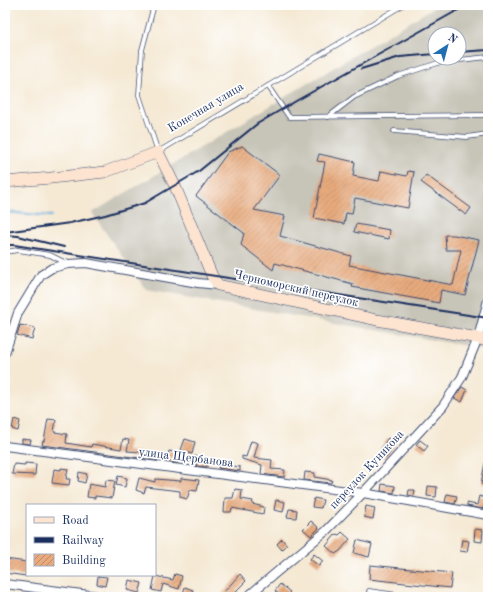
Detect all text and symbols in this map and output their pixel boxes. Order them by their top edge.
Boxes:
north arrow [427,26,467,66]
text: N [445,32,459,46]
street label: Конечная улица [166,81,246,135]
street label: Черноморский переулок [233,269,359,309]
street label: переулок Куникова [328,428,406,512]
street label: улица Щербанова [138,446,234,470]
legend [26,504,156,576]
text: Road [62,515,89,527]
text: Railway [62,535,105,547]
text: Building [62,555,106,567]

